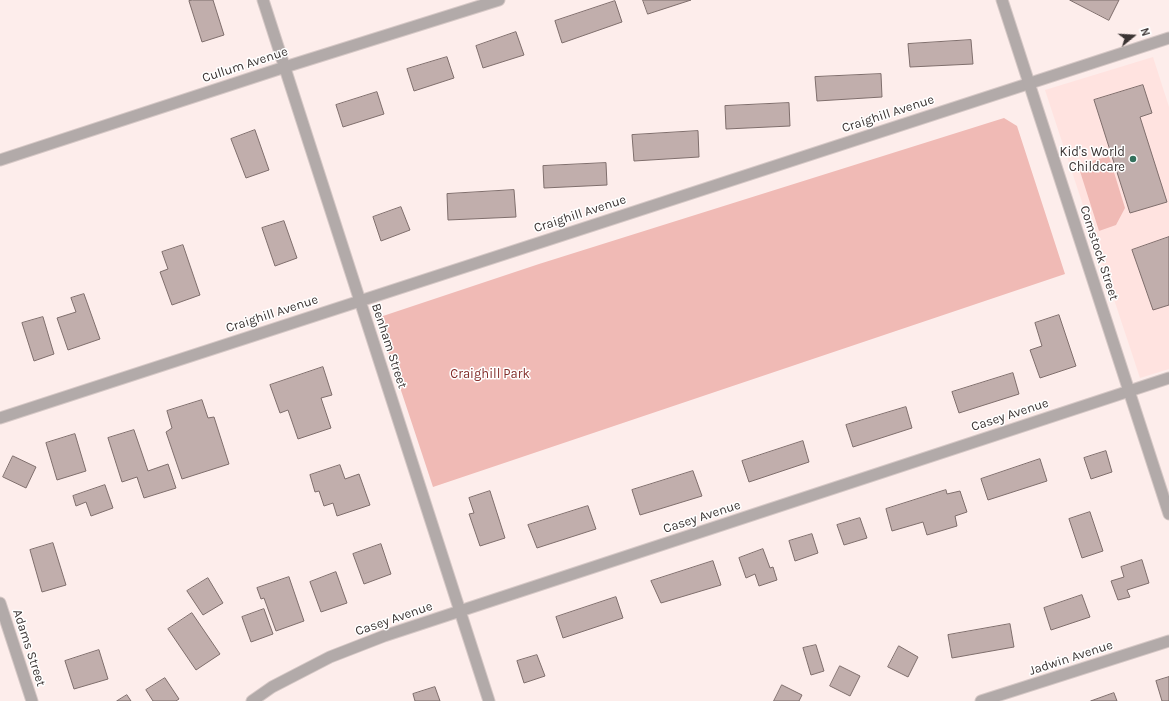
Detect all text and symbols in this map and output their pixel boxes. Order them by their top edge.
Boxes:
north arrow [1113,16,1153,56]
text: N [1137,26,1152,38]
street label: Cullum Avenue [200,44,290,86]
street label: Craighill Avenue [840,92,936,136]
place label: Kid's World Childcare [1059,144,1125,175]
marker: Kid's World Childcare [1128,154,1138,164]
street label: Craighill Avenue [532,192,628,236]
street label: Comstock Street [1076,204,1122,302]
street label: Craighill Avenue [224,292,320,336]
street label: Benham Street [368,301,410,391]
park label: Craighill Park [450,366,530,382]
street label: Casey Avenue [969,395,1051,435]
street label: Casey Avenue [661,497,743,537]
street label: Casey Avenue [353,599,435,639]
street label: Adams Street [9,608,49,688]
street label: Jadwin Avenue [1027,637,1115,679]

